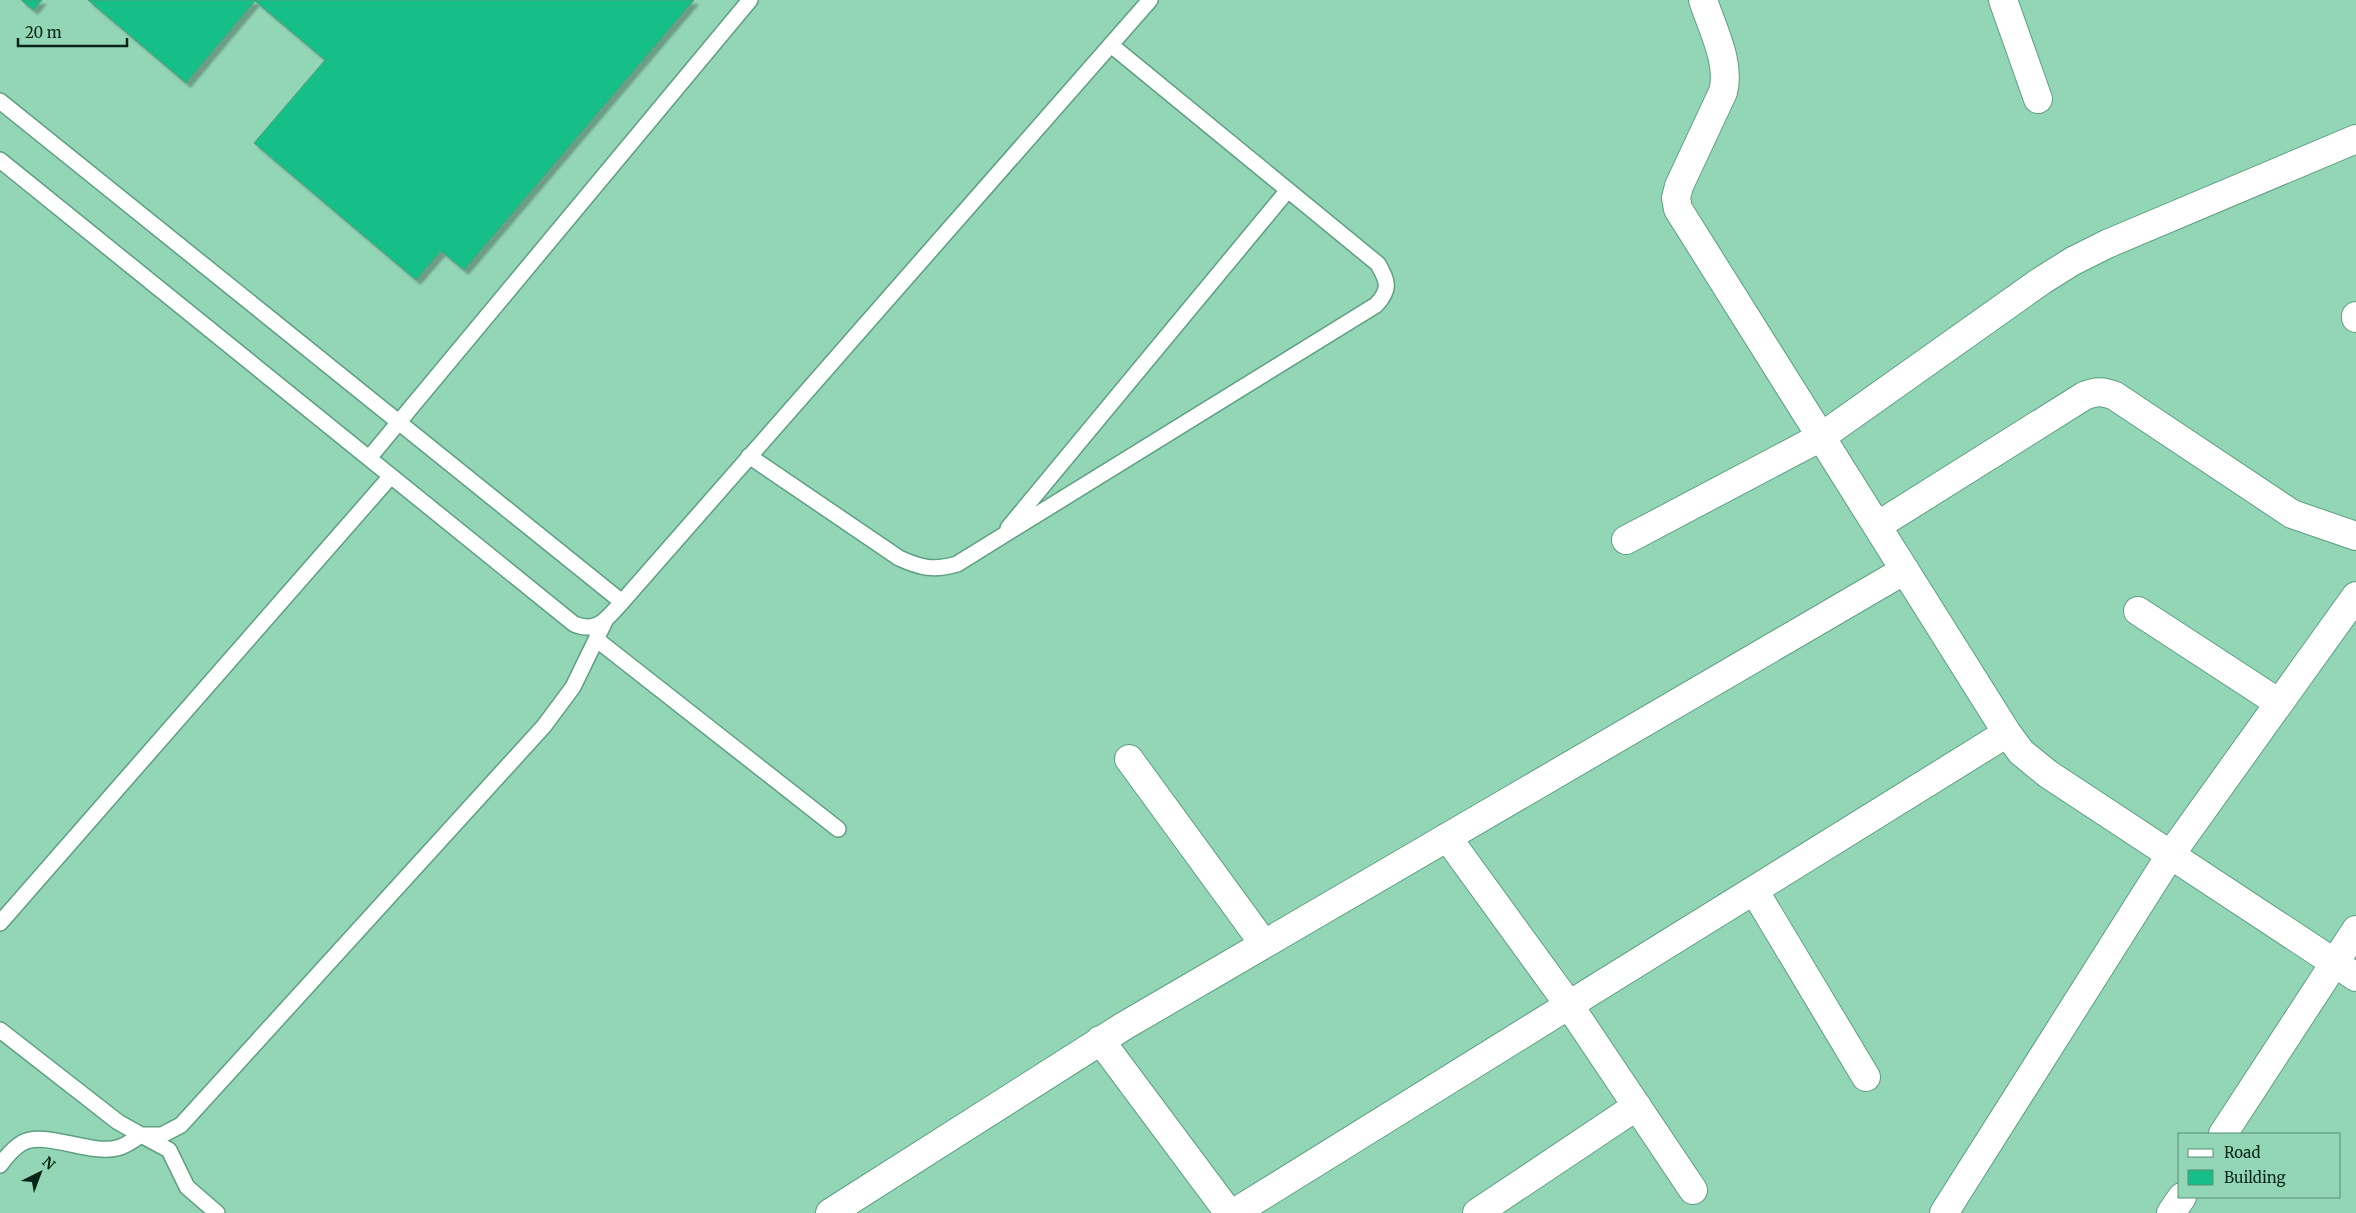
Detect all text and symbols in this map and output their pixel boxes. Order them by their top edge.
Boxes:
scale bar [18,15,126,47]
text: 20 m [25,23,62,42]
legend [2178,1133,2341,1198]
text: Road [2224,1143,2260,1162]
north arrow [15,1148,65,1198]
text: N [39,1153,59,1174]
text: Building [2224,1168,2286,1187]

